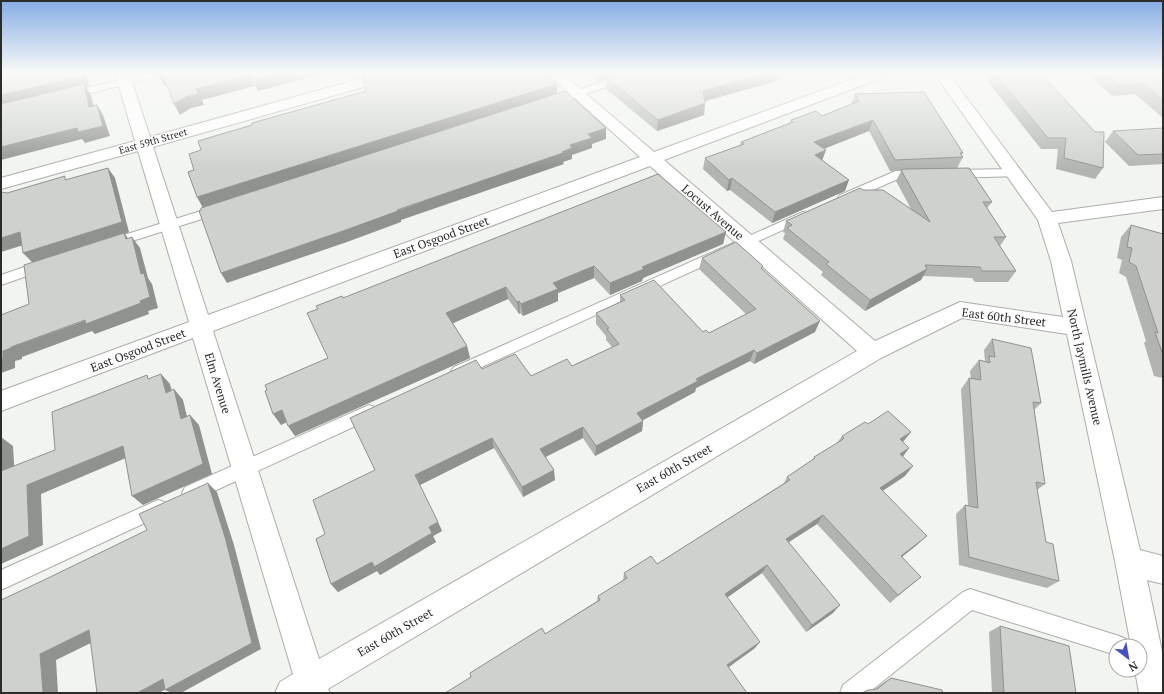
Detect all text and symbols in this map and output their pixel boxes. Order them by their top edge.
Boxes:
street label: East 59th Street [117,125,189,157]
street label: Locust Avenue [679,181,747,243]
street label: East Osgood Street [391,213,491,261]
street label: East 60th Street [961,304,1048,330]
street label: North Jaymills Avenue [1064,307,1106,427]
street label: East Osgood Street [88,325,188,375]
street label: Elm Avenue [202,351,234,415]
street label: East 60th Street [634,440,715,496]
street label: East 60th Street [355,604,436,660]
north arrow [1108,638,1148,678]
text: N [1125,658,1140,675]

